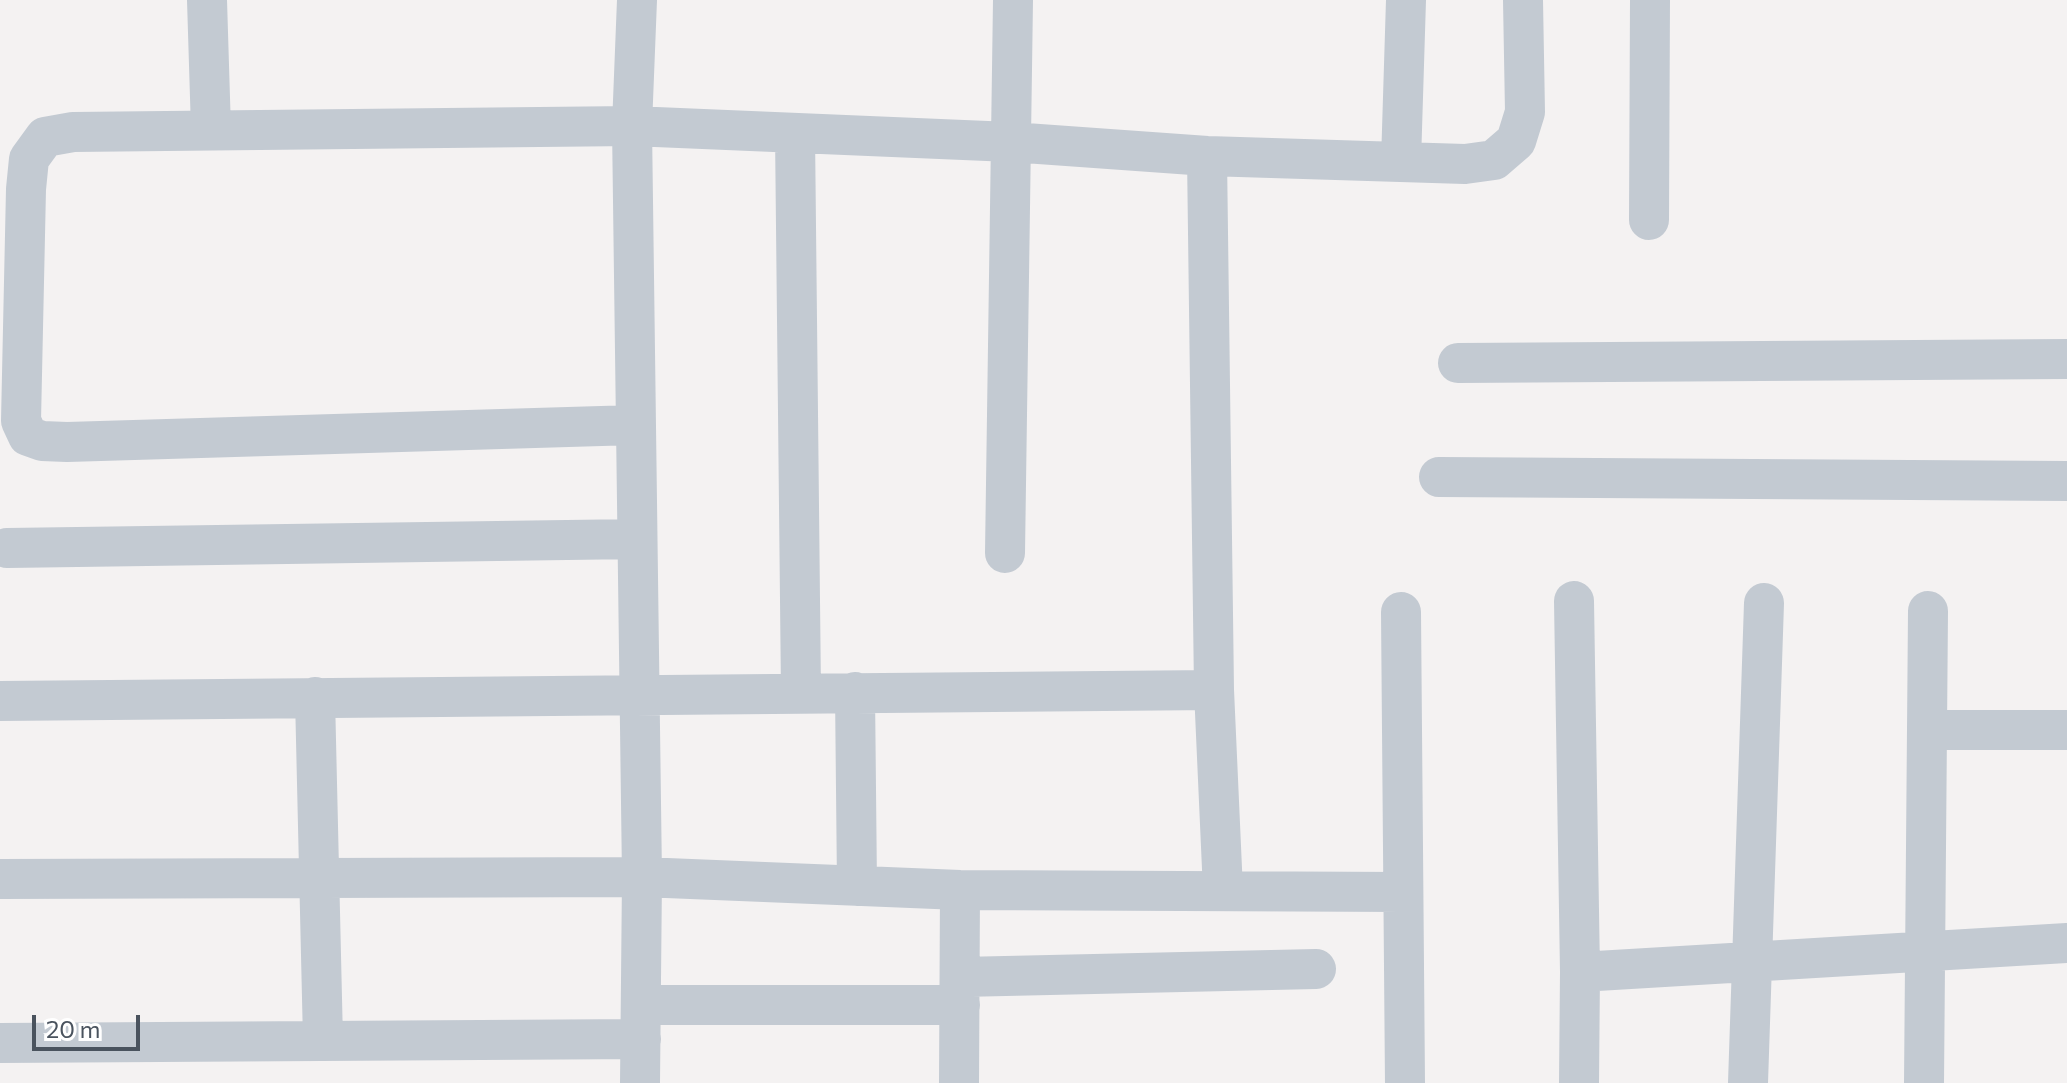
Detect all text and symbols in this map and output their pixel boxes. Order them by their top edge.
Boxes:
scale bar [36,999,144,1049]
text: 20 m [46,1014,100,1043]

